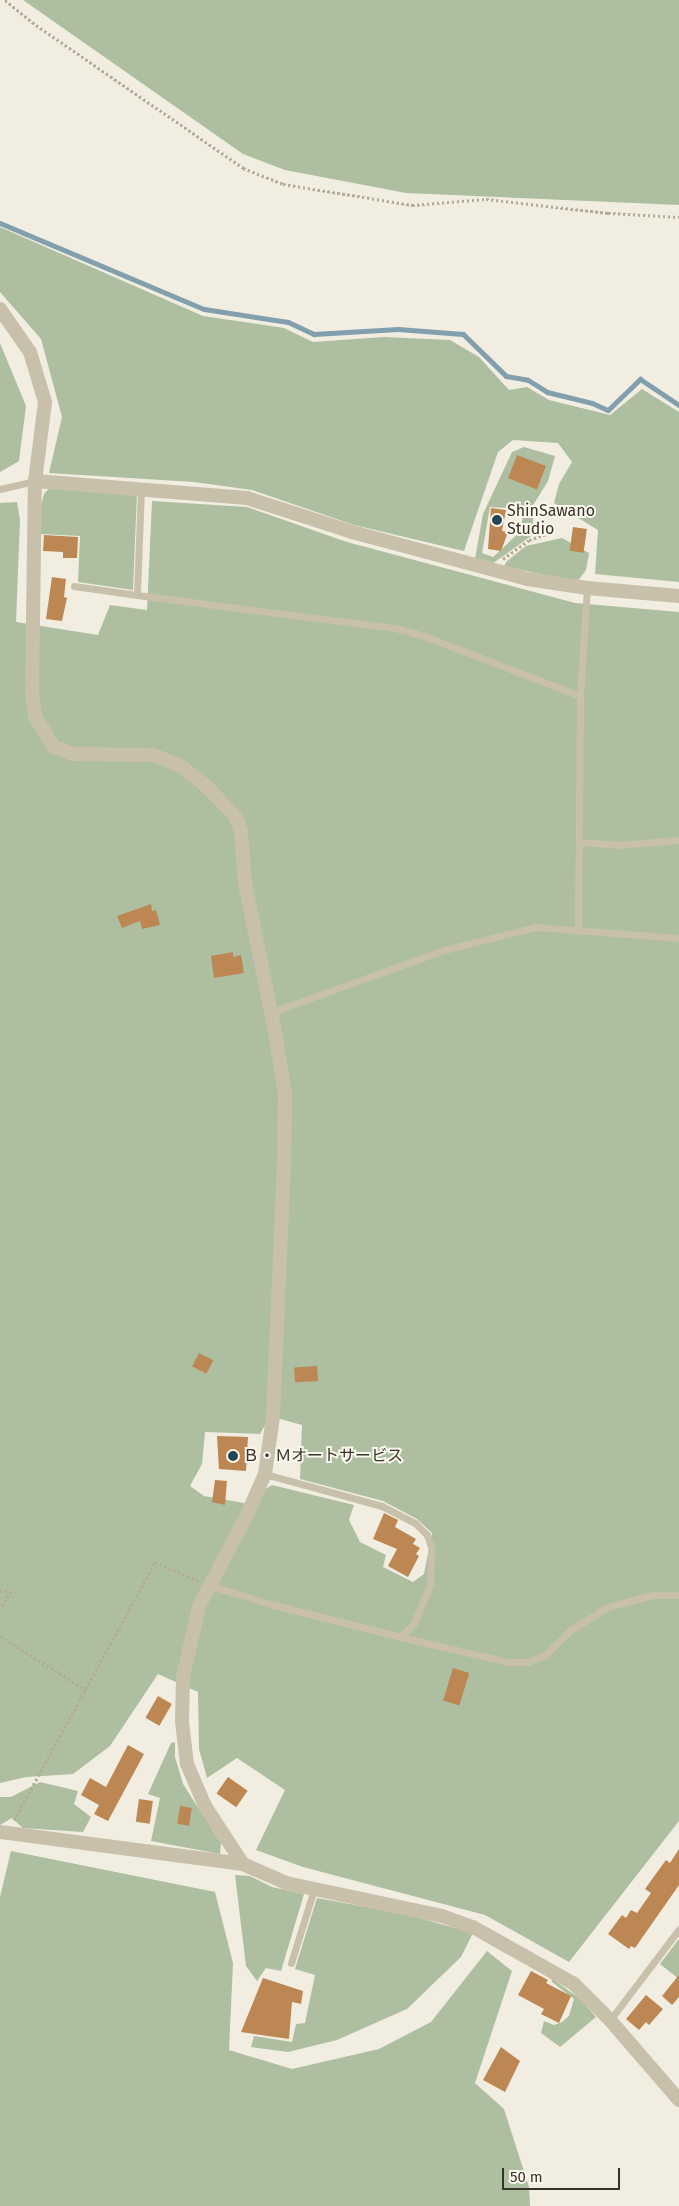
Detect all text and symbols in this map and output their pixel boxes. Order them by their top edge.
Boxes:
place label: ShinSawano Studio [507,501,595,539]
marker: ShinSawano Studio [491,514,503,526]
place label: Ｂ・Ｍオートサービス [243,1446,403,1466]
marker: Ｂ・Ｍオートサービス [227,1450,239,1462]
scale bar [504,2158,622,2190]
text: 50 m [510,2168,543,2186]

